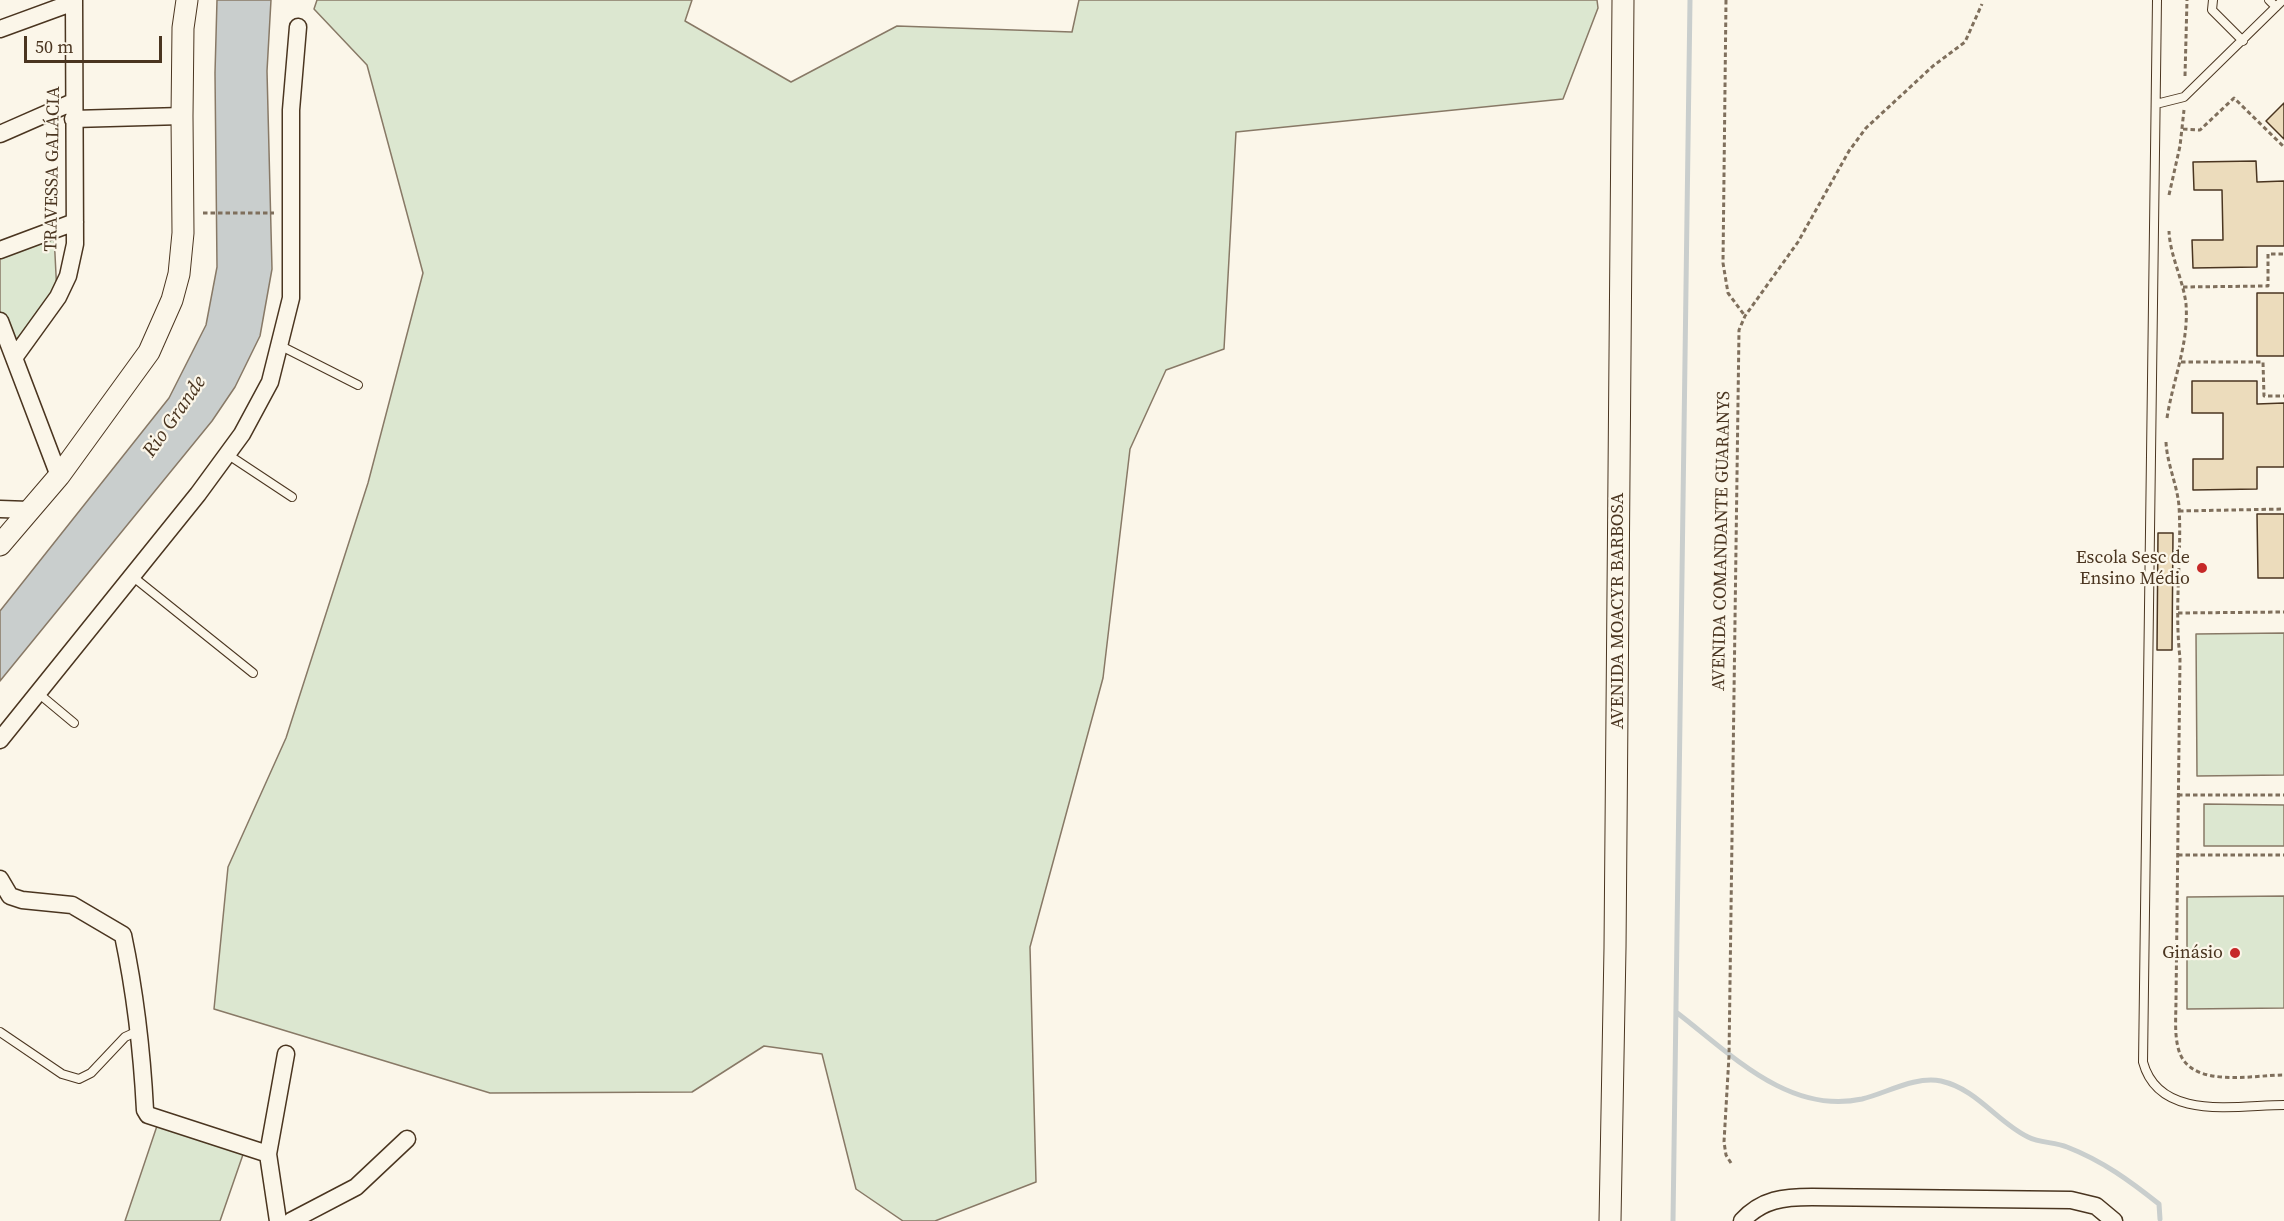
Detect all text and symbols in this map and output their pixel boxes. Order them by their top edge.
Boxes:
scale bar [27,24,165,62]
text: 50 m [35,34,73,59]
street label: TRAVESSA GALÁCIA [41,86,65,252]
water label: Rio Grande [138,372,212,462]
street label: AVENIDA COMANDANTE GUARANYS [1709,391,1735,691]
street label: AVENIDA MOACYR BARBOSA [1607,493,1629,729]
place label: Escola Sesc de Ensino Médio [2076,547,2190,590]
marker: Escola Sesc de Ensino Médio [2195,561,2209,575]
place label: Ginásio [2162,942,2223,964]
marker: Ginásio [2228,946,2242,960]

